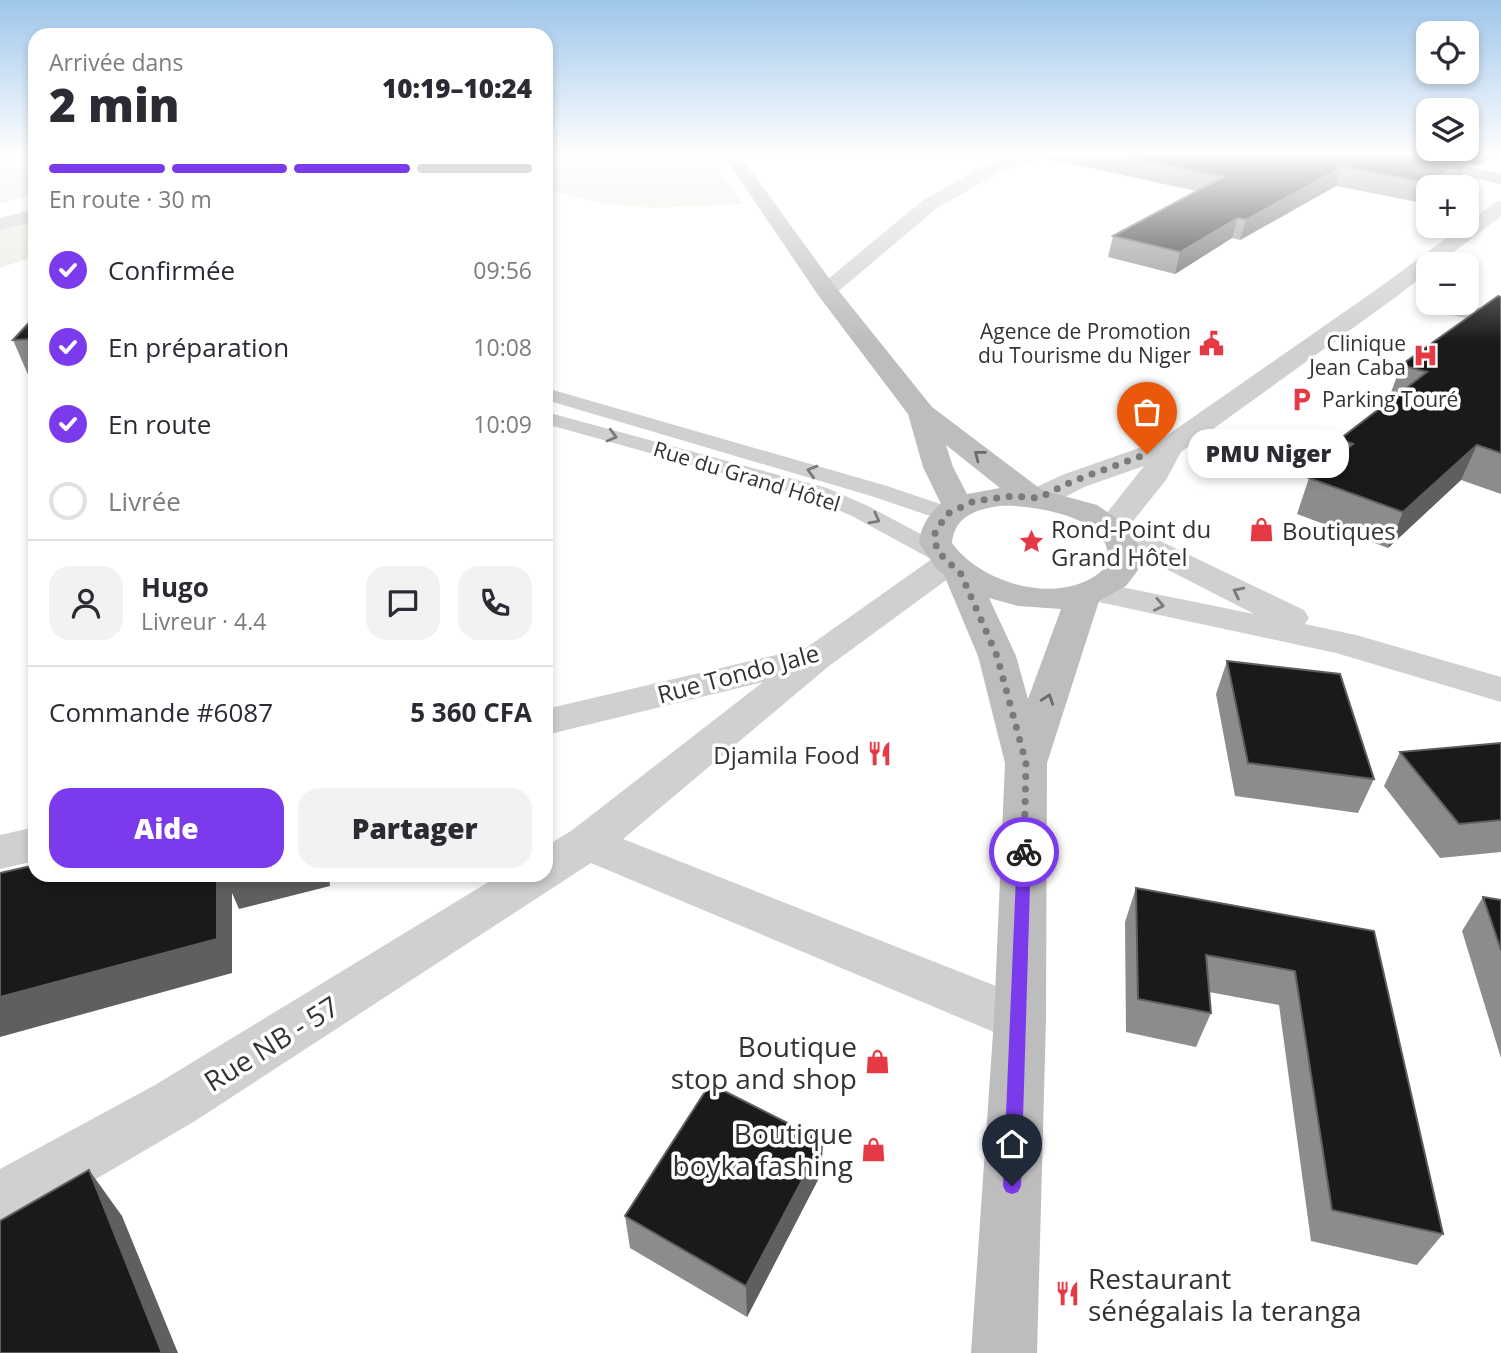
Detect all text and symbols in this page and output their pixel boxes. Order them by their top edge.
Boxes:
map controls [1416,21,1479,315]
button: locate [1416,21,1479,84]
text: Arrivée dans [49,46,183,78]
text: 10:19–10:24 [382,70,532,106]
text: 2 min [49,73,180,135]
button: layers [1416,98,1479,161]
button: + [1416,175,1479,238]
text: En route · 30 m [49,183,212,215]
icon: check [49,251,87,289]
text: Confirmée [108,252,235,288]
button: − [1416,252,1479,315]
text: 09:56 [473,254,532,286]
place label: Agence de Promotion du Tourisme du Niger [978,317,1191,369]
icon: check [49,328,87,366]
text: En préparation [108,329,289,365]
public building icon: Agence de Promotion du Tourisme du Niger [1197,329,1225,357]
place label: Clinique Jean Caba [1307,329,1406,381]
text: 10:08 [473,331,532,363]
hospital icon: Clinique Jean Caba [1412,341,1440,369]
pin [1117,382,1177,454]
parking icon: Parking Touré [1288,385,1316,413]
place label: Parking Touré [1322,385,1458,413]
icon: bag [1128,393,1166,431]
icon: check [49,405,87,443]
text: En route [108,406,211,442]
text: 10:09 [473,408,532,440]
one-way arrow [606,428,618,442]
callout: PMU Niger [1189,430,1350,478]
street label: Rue du Grand Hôtel [650,434,844,518]
text: PMU Niger [1206,437,1331,469]
one-way arrow [974,450,986,463]
one-way arrow [806,465,818,479]
text: Livrée [108,483,181,519]
one-way arrow [868,511,880,524]
place label: Rond-Point du Grand Hôtel [1051,512,1211,573]
place label: Boutiques [1282,514,1396,547]
shop icon: Boutiques [1248,516,1276,544]
place icon: Rond-Point du Grand Hôtel [1017,528,1045,556]
button: person [49,566,123,640]
button: chat [366,566,440,640]
button: phone [458,566,532,640]
text: Hugo [141,569,209,605]
one-way arrow [1233,586,1245,600]
one-way arrow [1153,597,1165,612]
text: Livreur · 4.4 [141,605,266,637]
street label: Rue Tondo Jale [653,636,823,710]
one-way arrow [1040,693,1054,705]
text: Commande #6087 [49,694,273,730]
text: 5 360 CFA [410,694,532,730]
place label: Djamila Food [713,738,860,771]
restaurant icon: Djamila Food [866,740,894,768]
button: Aide [49,788,284,868]
button: Partager [298,788,532,868]
courier [989,817,1059,887]
icon: bike [1005,833,1043,871]
street label: Rue NB - 57 [196,987,346,1099]
place label: Boutique stop and shop [671,1027,857,1097]
shop icon: Boutique stop and shop [863,1048,891,1076]
place label: Boutique boyka fashing [673,1114,853,1184]
pin [982,1114,1042,1186]
icon: home [993,1125,1031,1163]
shop icon: Boutique boyka fashing [859,1135,887,1163]
place label: Restaurant sénégalais la teranga [1088,1259,1362,1329]
restaurant icon: Restaurant sénégalais la teranga [1054,1280,1082,1308]

